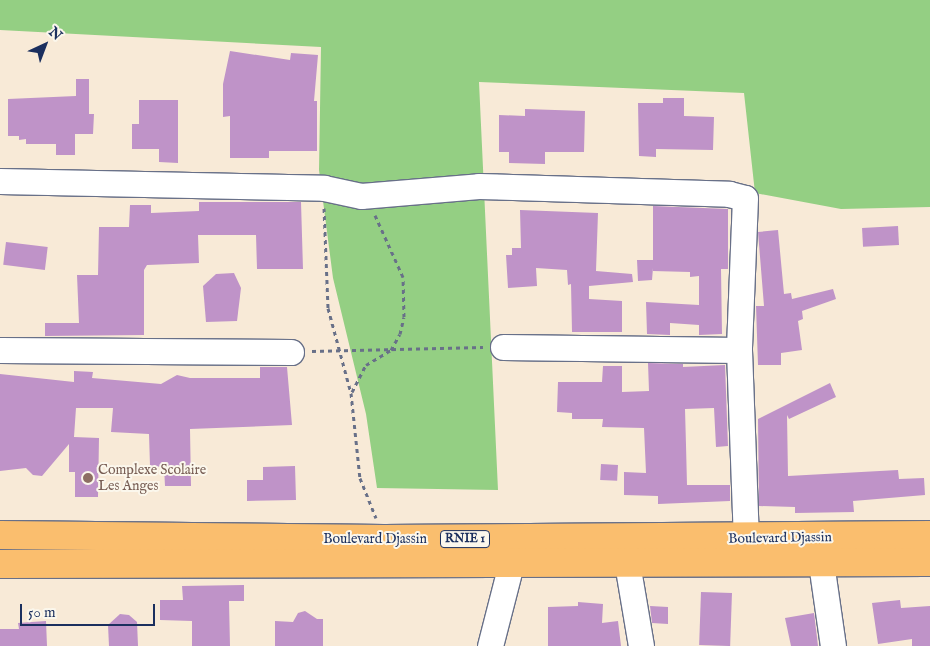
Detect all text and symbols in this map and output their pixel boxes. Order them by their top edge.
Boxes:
north arrow [20,20,70,70]
text: N [45,23,66,45]
place label: Complexe Scolaire Les Anges [98,462,206,494]
marker: Complexe Scolaire Les Anges [82,472,94,484]
street label: Boulevard Djassin [728,529,832,547]
road number: RNIE 1 [439,530,491,548]
street label: Boulevard Djassin [323,531,427,547]
scale bar [22,594,158,626]
text: 50 m [28,603,56,622]

